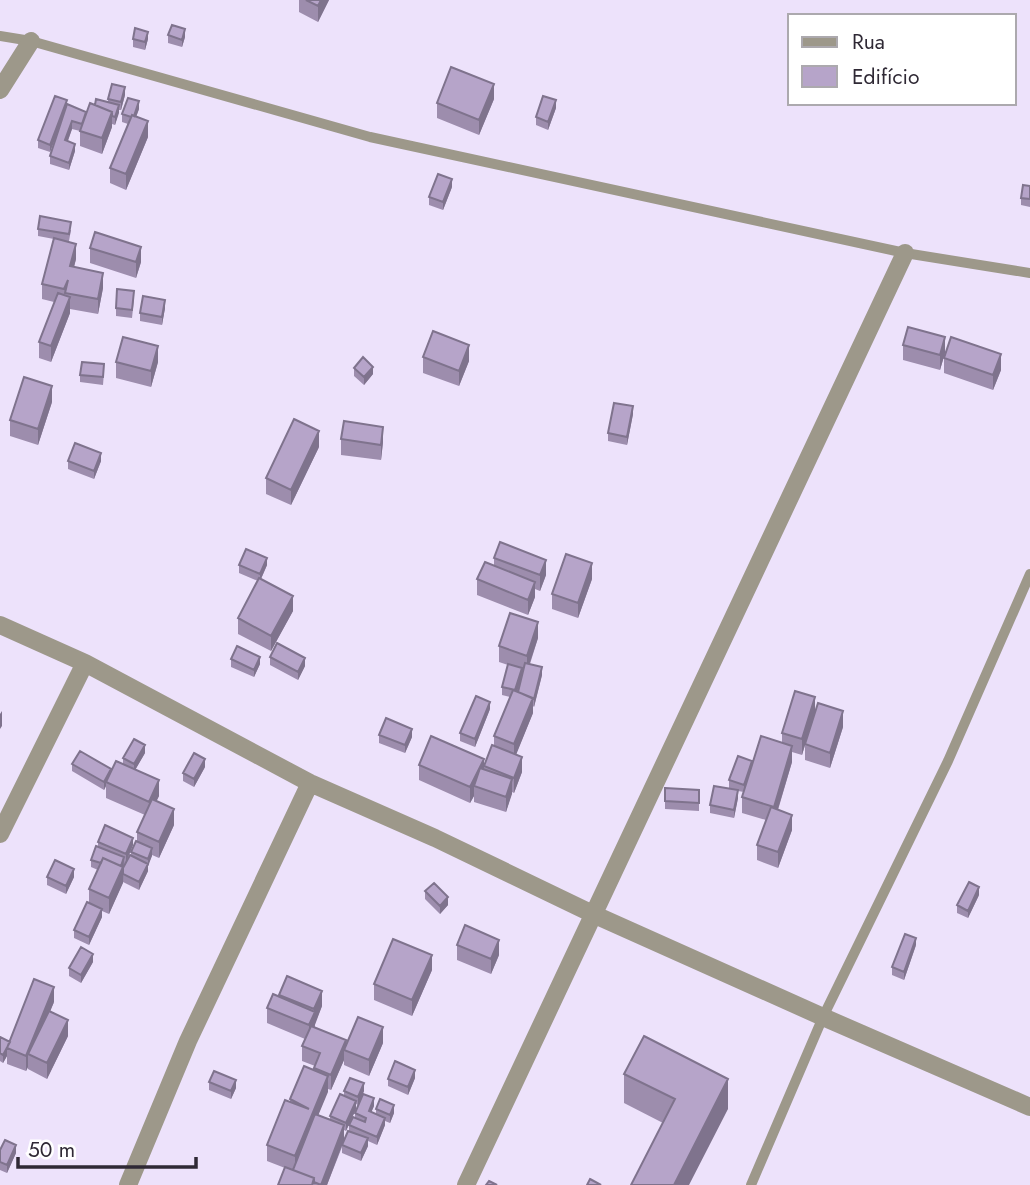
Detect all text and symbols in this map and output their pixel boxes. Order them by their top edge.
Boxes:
legend [788,14,1016,105]
text: Rua [852,27,885,57]
text: Edifício [852,62,919,92]
scale bar [18,1126,196,1170]
text: 50 m [28,1135,75,1165]

